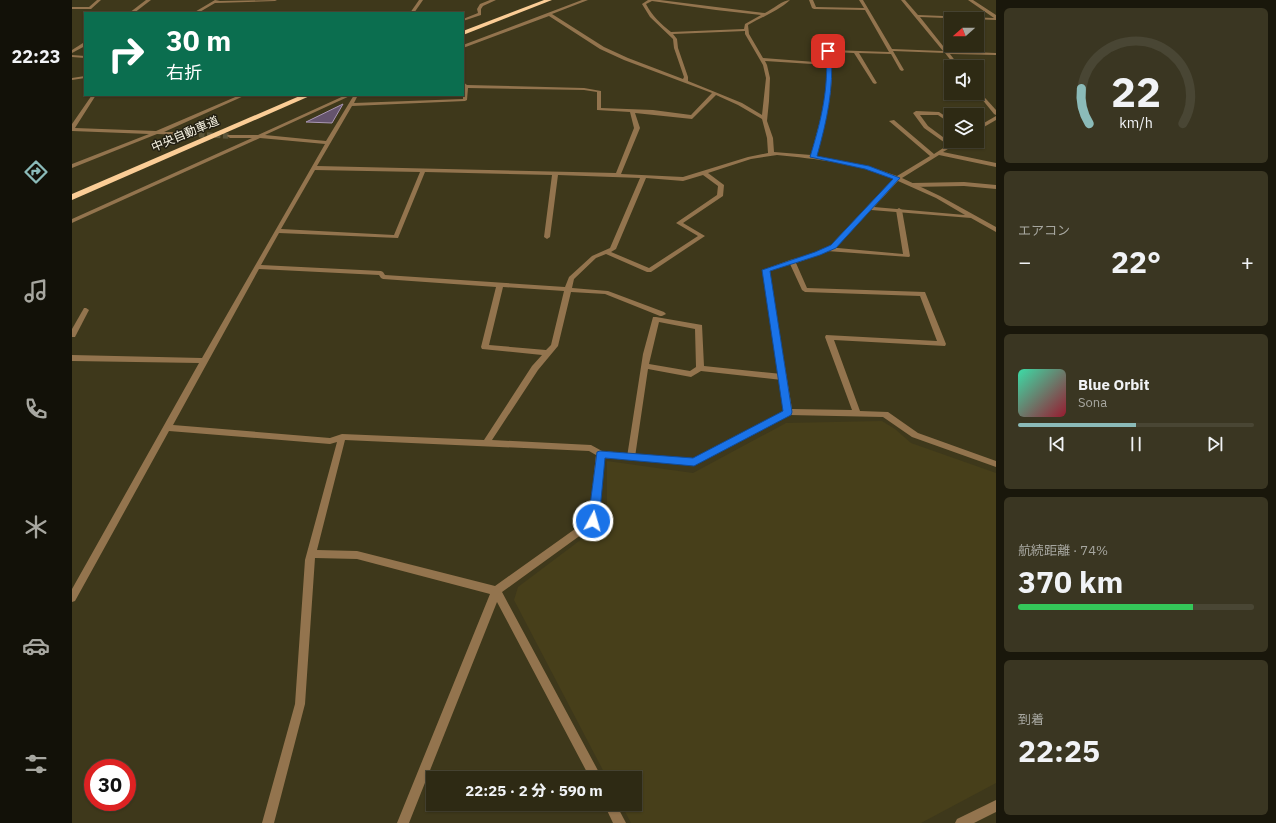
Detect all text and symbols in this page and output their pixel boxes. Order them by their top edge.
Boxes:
north arrow [944,12,984,52]
map controls [944,12,984,148]
text: 30 m [166,22,231,59]
icon: right [100,28,152,80]
pin [811,34,845,68]
icon: arrive [817,40,839,62]
text: 22:23 [11,45,61,68]
button: sound [944,60,984,100]
text: 右折 [166,61,202,84]
text: 22 [1111,63,1161,117]
button: layers [944,108,984,148]
text: km/h [1119,112,1153,131]
street label: 中央自動車道 [149,113,221,155]
icon: directions [22,158,50,186]
text: エアコン [1018,222,1070,239]
text: 22° [1111,242,1161,281]
text: − [1018,247,1031,276]
text: + [1241,247,1254,276]
icon: music [22,277,50,305]
text: Blue Orbit [1078,375,1149,394]
text: Sona [1078,394,1107,411]
icon: phone [22,395,50,423]
icon: previous [1046,433,1068,455]
icon: pause [1125,433,1147,455]
icon: next [1204,433,1226,455]
position arrow [572,500,614,542]
icon: climate [22,513,50,541]
text: 航続距離 · 74% [1018,542,1108,559]
text: 370 km [1018,562,1123,601]
icon: car [22,632,50,660]
text: 到着 [1018,711,1044,728]
text: 22:25 [1018,731,1100,770]
icon: filters [22,750,50,778]
speed limit sign: 30 [84,759,136,811]
text: 22:25 · 2 分 · 590 m [465,781,603,800]

